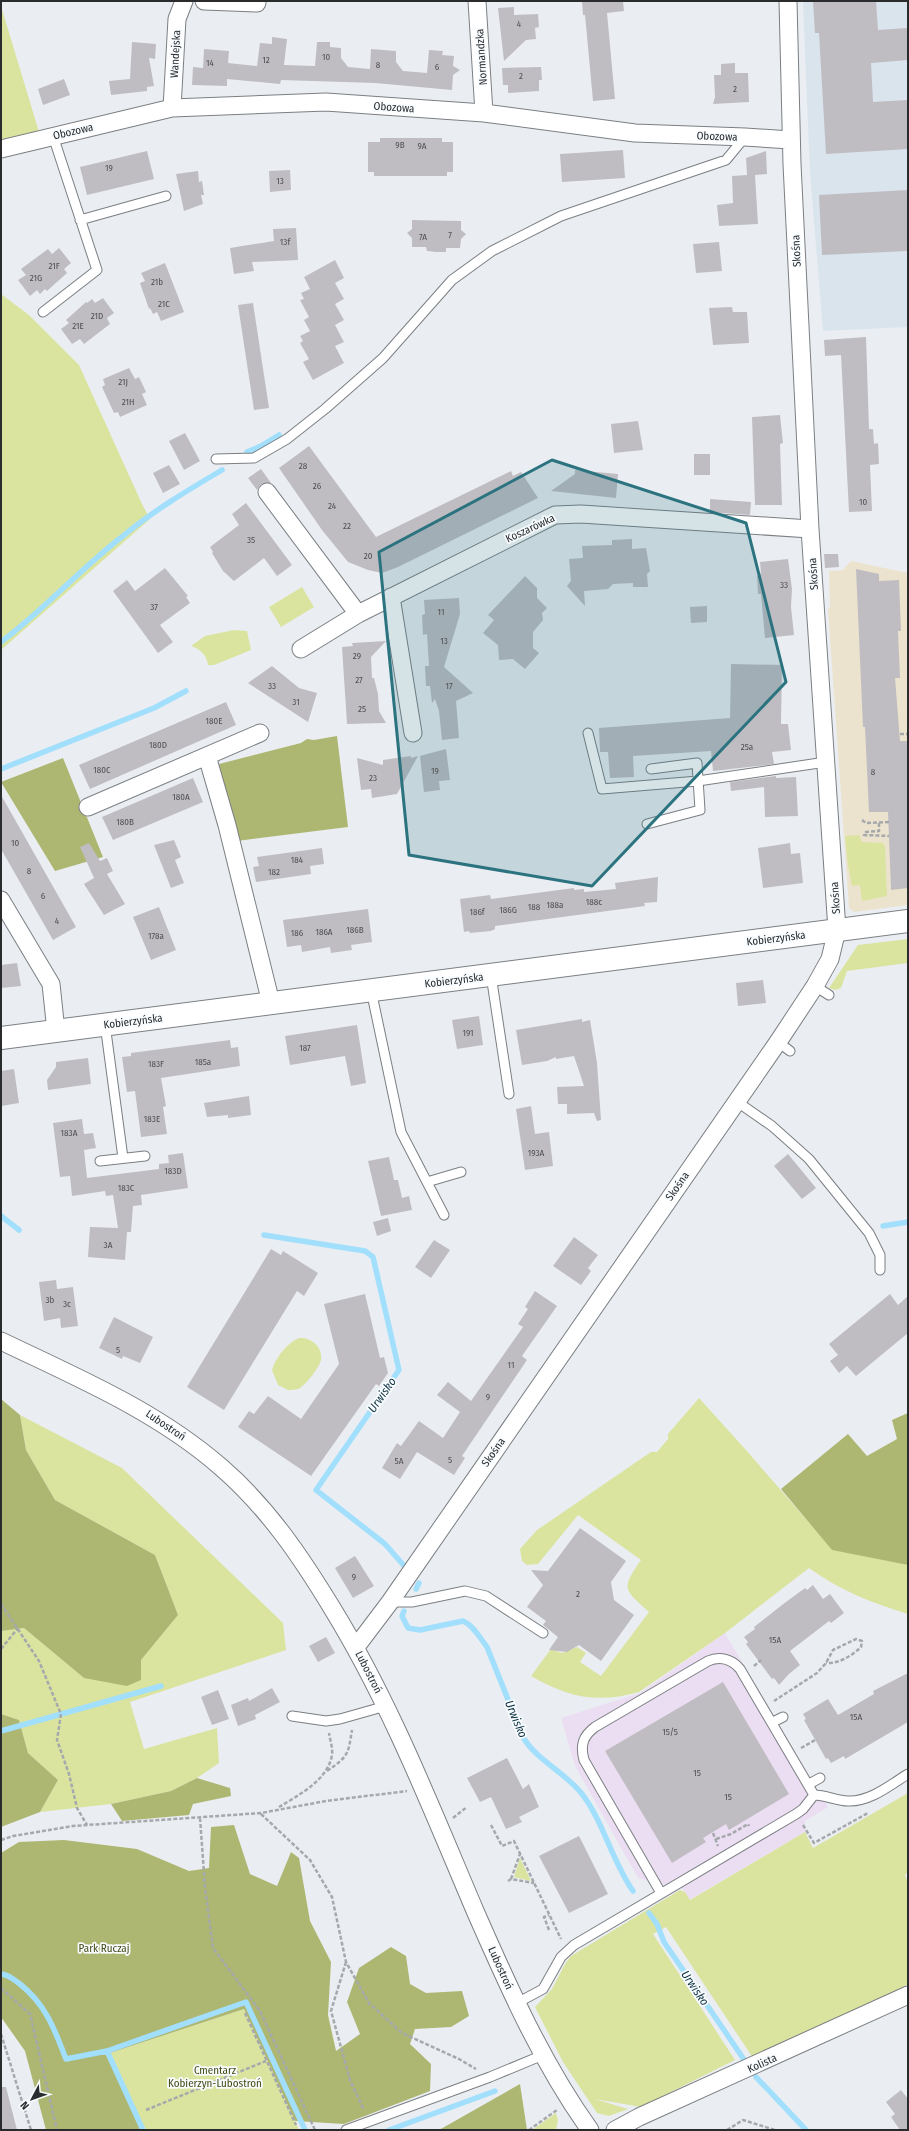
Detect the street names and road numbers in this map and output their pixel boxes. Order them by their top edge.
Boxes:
street label: Normandzka [473,28,490,86]
street label: Wandejska [168,30,183,78]
street label: Obozowa [373,100,415,115]
street label: Obozowa [52,121,95,142]
street label: Obozowa [696,129,738,144]
street label: Skośna [789,235,804,267]
street label: Koszarówka [504,511,557,545]
street label: Skośna [806,557,821,590]
street label: Skośna [828,881,843,914]
street label: Kobierzyńska [746,928,806,949]
street label: Kobierzyńska [424,970,484,991]
street label: Kobierzyńska [103,1011,163,1032]
street label: Skośna [663,1169,692,1203]
street label: Lubostroń [143,1407,188,1444]
street label: Skośna [479,1435,508,1469]
street label: Lubostroń [352,1649,385,1695]
street label: Lubostroń [485,1945,516,1992]
street label: Kolista [746,2051,779,2076]

